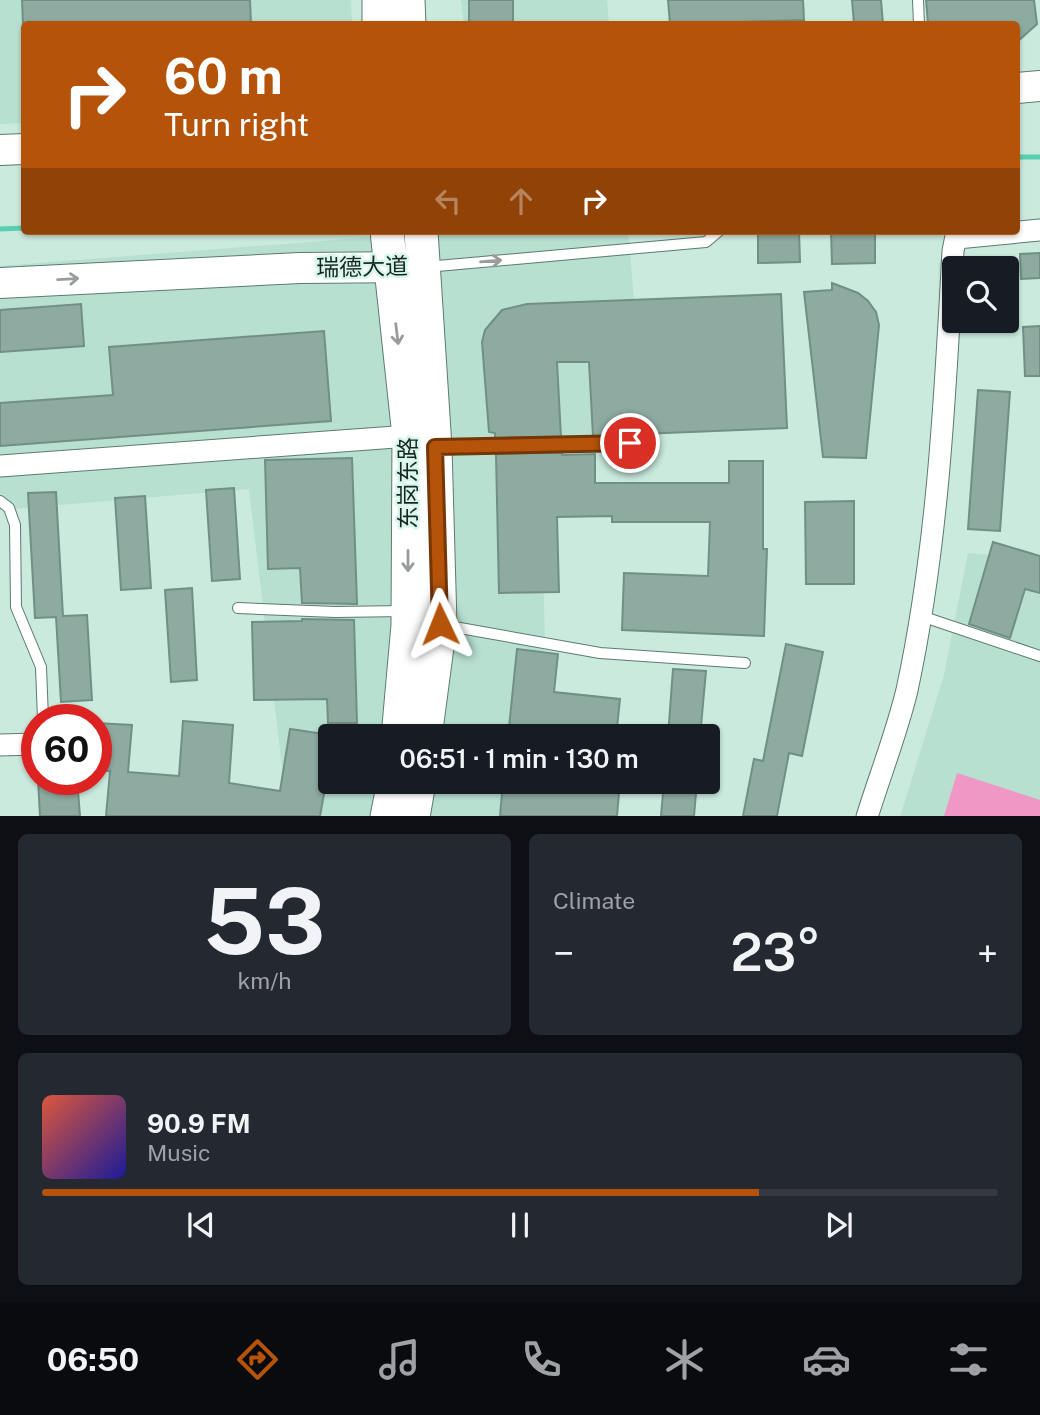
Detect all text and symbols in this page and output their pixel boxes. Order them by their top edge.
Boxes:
text: 60 m [164,47,283,105]
icon: right [49,49,140,140]
text: Turn right [164,106,309,143]
icon: left [429,182,467,220]
icon: ahead [502,182,540,220]
icon: right [575,182,613,220]
street label: 瑞德大道 [316,252,408,281]
one-way arrow [480,254,502,267]
map controls [942,256,1019,333]
button: search [942,256,1019,333]
one-way arrow [56,273,79,286]
one-way arrow [390,322,403,345]
pin [600,413,660,473]
icon: arrive [611,424,649,462]
street label: 东岗东路 [394,437,421,529]
one-way arrow [401,549,415,572]
position arrow [403,587,477,661]
speed limit sign: 60 [21,704,112,795]
text: 06:51 · 1 min · 130 m [399,743,639,774]
text: 53 [204,868,325,974]
text: Climate [553,887,635,914]
text: 23° [730,922,821,983]
text: − [553,931,574,976]
text: + [977,931,998,976]
text: km/h [237,967,292,994]
text: 90.9 FM [147,1108,251,1139]
text: Music [147,1139,211,1166]
icon: previous [182,1206,220,1244]
icon: pause [501,1206,539,1244]
icon: next [820,1206,858,1244]
icon: directions [233,1335,282,1384]
icon: music [375,1335,424,1384]
icon: phone [517,1335,566,1384]
icon: climate [660,1335,709,1384]
icon: car [802,1335,851,1384]
icon: filters [944,1335,993,1384]
text: 06:50 [47,1341,139,1378]

